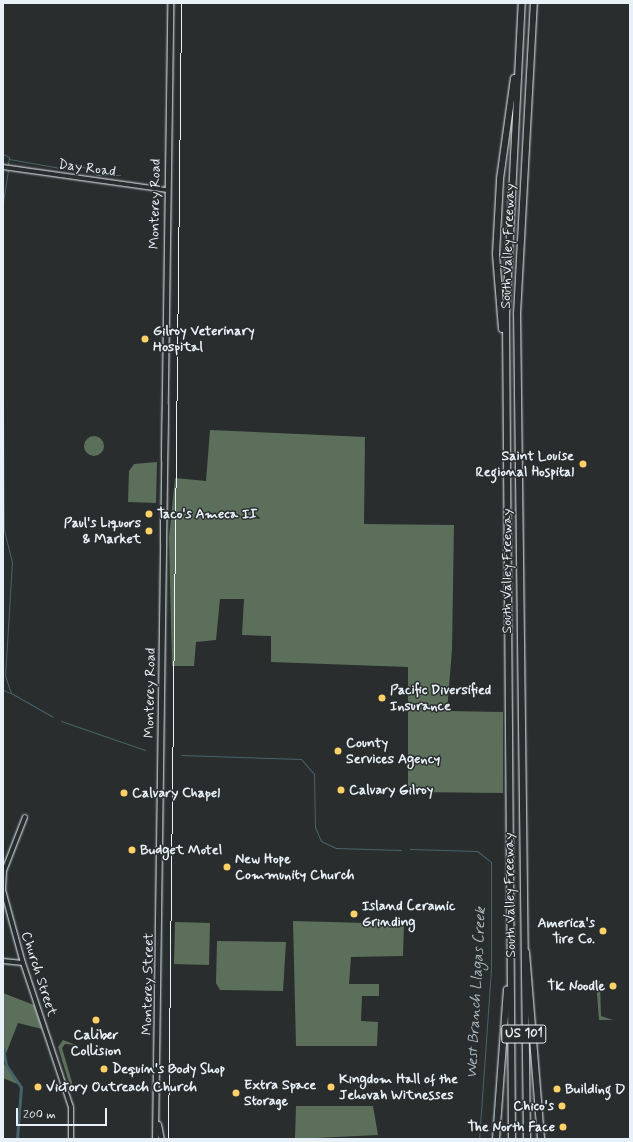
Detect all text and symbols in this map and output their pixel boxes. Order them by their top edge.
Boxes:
street label: Day Road [58,156,116,180]
street label: Monterey Road [146,159,164,249]
street label: South Valley Freeway [497,183,519,309]
place label: Gilroy Veterinary Hospital [153,323,253,356]
marker: Gilroy Veterinary Hospital [140,334,150,344]
place label: Saint Louise Regional Hospital [468,448,574,480]
marker: Saint Louise Regional Hospital [577,458,589,470]
place label: Taco's Ameca II [157,506,256,522]
marker: Taco's Ameca II [144,509,154,519]
street label: South Valley Freeway [499,509,515,633]
place label: Paul's Liquors & Market [62,515,141,548]
marker: Paul's Liquors & Market [144,526,154,536]
street label: Monterey Road [141,648,159,738]
place label: Pacific Diversified Insurance [390,682,494,714]
marker: Pacific Diversified Insurance [377,693,387,703]
place label: County Services Agency [346,735,439,768]
marker: County Services Agency [333,746,343,756]
place label: Calvary Gilroy [349,782,433,798]
place label: Calvary Chapel [132,785,222,801]
marker: Calvary Gilroy [336,785,346,795]
marker: Calvary Chapel [119,788,129,798]
street label: South Valley Freeway [501,832,519,958]
place label: Budget Motel [140,842,219,858]
marker: Budget Motel [127,845,137,855]
place label: New Hope Community Church [235,851,354,884]
marker: New Hope Community Church [222,862,232,872]
place label: Island Ceramic Grinding [362,898,460,930]
water label: West Branch Llagas Creek [463,906,491,1080]
marker: Island Ceramic Grinding [349,909,359,919]
place label: America's Tire Co. [537,915,595,948]
marker: America's Tire Co. [598,926,608,936]
street label: Church Street [17,929,61,1019]
street label: Monterey Street [139,933,157,1035]
place label: TK Noodle [547,978,605,994]
marker: TK Noodle [608,981,618,991]
marker: Caliber Collision [91,1015,101,1025]
road number: US 101 [501,1023,547,1045]
place label: Caliber Collision [71,1027,121,1060]
place label: Dequin's Body Shop [112,1061,226,1077]
marker: Dequin's Body Shop [99,1064,109,1074]
place label: Kingdom Hall of the Jehovah Witnesses [339,1071,457,1104]
place label: Extra Space Storage [244,1077,315,1110]
place label: Victory Outreach Church [46,1079,193,1095]
place label: Building D [565,1081,625,1097]
marker: Victory Outreach Church [33,1082,43,1092]
marker: Kingdom Hall of the Jehovah Witnesses [326,1082,336,1092]
marker: Building D [552,1084,562,1094]
marker: Extra Space Storage [231,1088,241,1098]
place label: Chico's [513,1098,554,1114]
scale bar [18,1100,109,1126]
marker: Chico's [557,1101,567,1111]
text: 200 m [23,1107,56,1123]
place label: The North Face [467,1119,555,1135]
marker: The North Face [558,1122,568,1132]

